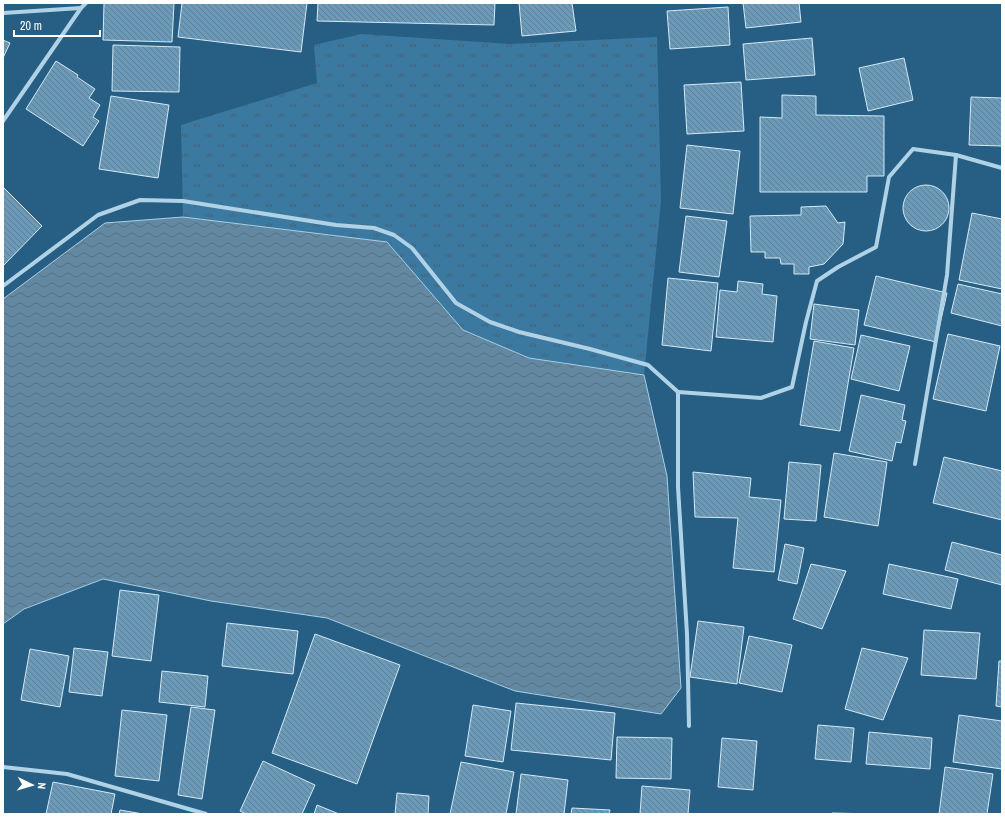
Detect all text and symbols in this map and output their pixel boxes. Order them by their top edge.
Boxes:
scale bar [14,12,100,38]
text: 20 m [20,18,42,34]
north arrow [12,765,52,805]
text: N [35,782,49,790]

